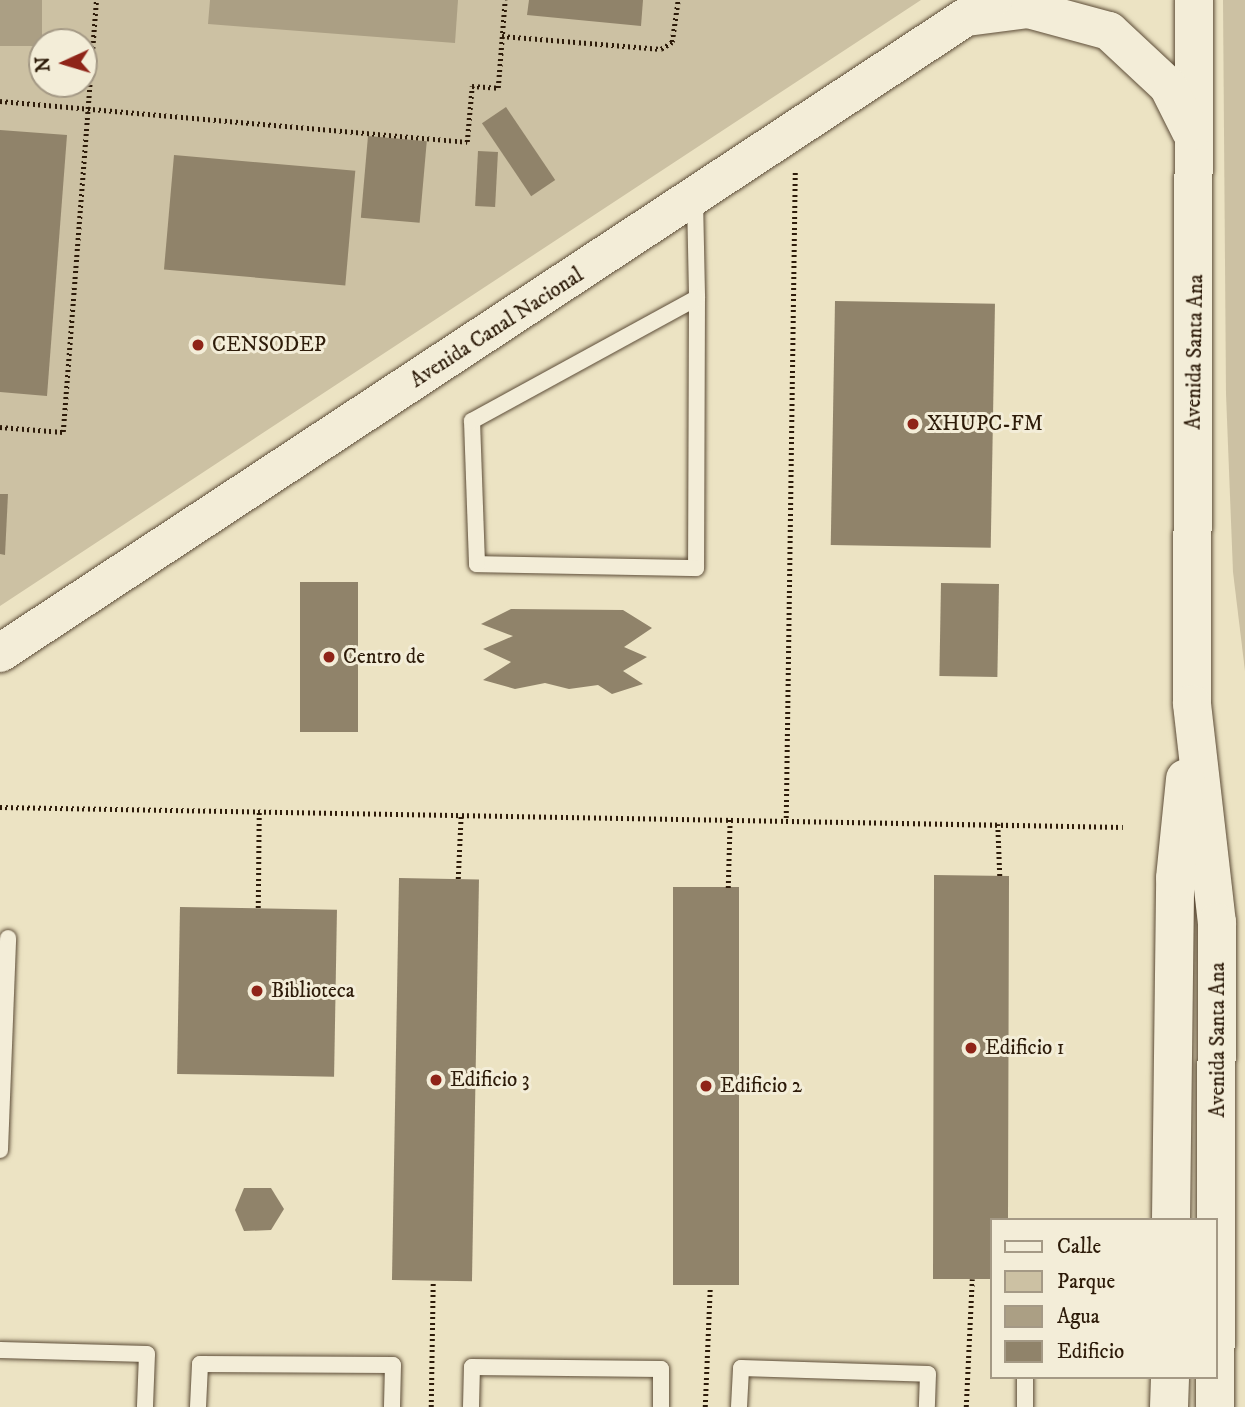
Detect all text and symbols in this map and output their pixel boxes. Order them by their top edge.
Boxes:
north arrow [28,28,98,98]
text: N [32,56,56,73]
street label: Avenida Canal Nacional [406,263,588,393]
street label: Avenida Santa Ana [1181,274,1209,430]
place label: CENSODEP [212,332,326,358]
marker: CENSODEP [190,337,206,353]
place label: XHUPC-FM [927,411,1043,437]
marker: XHUPC-FM [905,416,921,432]
place label: Centro de [343,644,425,670]
marker: Centro de [321,649,337,665]
street label: Avenida Santa Ana [1205,962,1231,1118]
place label: Biblioteca [271,978,355,1004]
marker: Biblioteca [249,983,265,999]
place label: Edificio 1 [985,1035,1064,1061]
marker: Edificio 1 [963,1040,979,1056]
place label: Edificio 3 [450,1067,530,1093]
marker: Edificio 3 [428,1072,444,1088]
place label: Edificio 2 [720,1073,802,1099]
marker: Edificio 2 [698,1078,714,1094]
legend [990,1218,1217,1379]
text: Calle [1057,1234,1101,1260]
text: Parque [1057,1269,1115,1295]
text: Agua [1057,1304,1100,1330]
text: Edificio [1057,1339,1124,1365]

